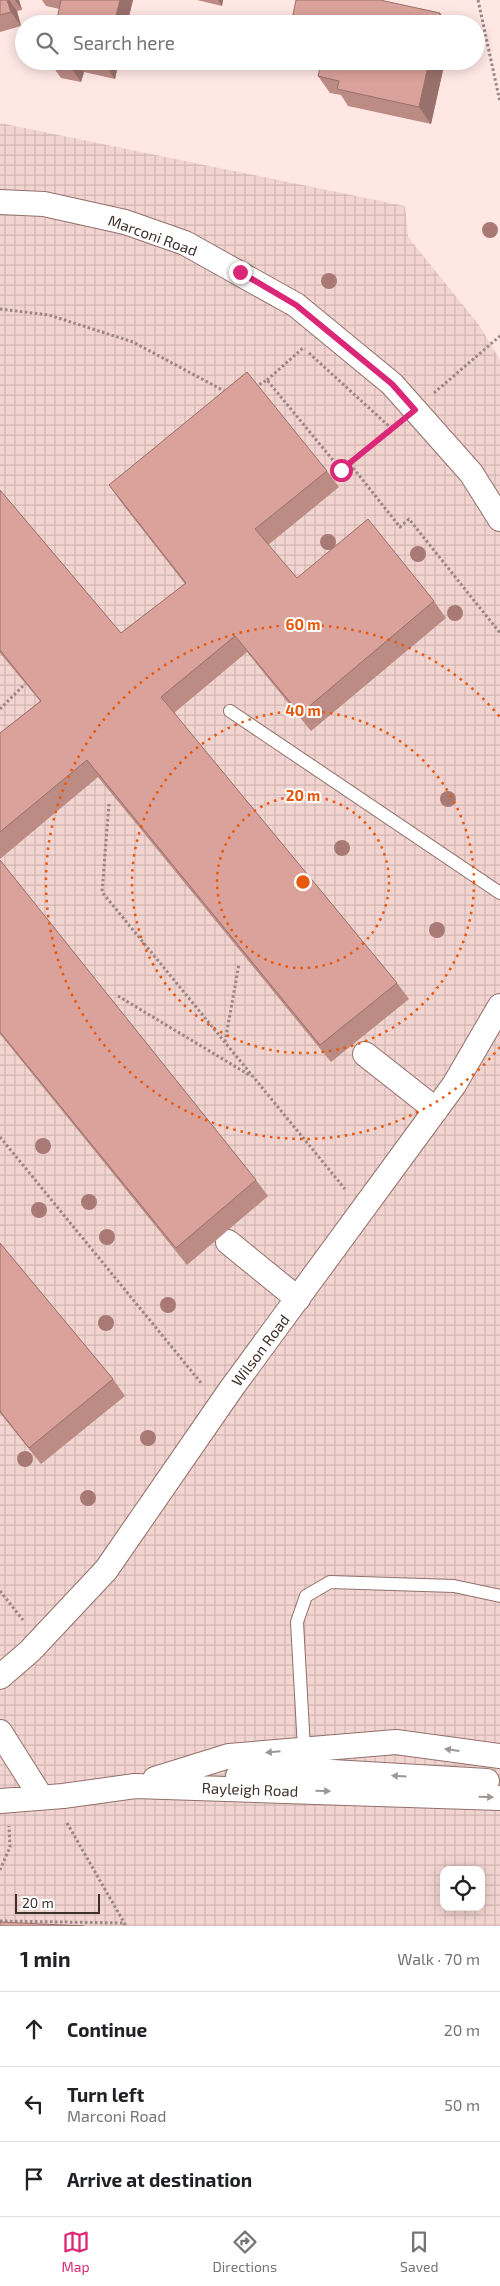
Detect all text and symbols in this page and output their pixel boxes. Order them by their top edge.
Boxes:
search box [15,15,485,70]
icon: search [33,29,61,57]
text: Search here [73,31,175,54]
street label: Marconi Road [106,211,200,259]
route end [229,261,252,284]
route start [330,459,353,482]
text: 60 m [286,615,320,633]
text: 40 m [285,701,321,719]
text: 20 m [286,786,320,804]
centre of rings [294,873,312,891]
street label: Wilson Road [227,1311,293,1389]
one-way arrow [443,1745,459,1753]
one-way arrow [264,1748,280,1756]
one-way arrow [391,1771,407,1779]
street label: Rayleigh Road [201,1778,299,1800]
one-way arrow [315,1787,331,1795]
one-way arrow [478,1793,494,1801]
map controls [440,1866,485,1911]
button: locate [440,1866,485,1911]
scale bar [15,1891,100,1914]
text: 20 m [22,1894,54,1911]
text: 1 min [20,1946,71,1971]
text: Walk · 70 m [397,1949,480,1968]
icon: ahead [20,2015,48,2043]
text: Continue [67,2018,147,2041]
text: 20 m [444,2020,480,2039]
text: Turn left [67,2083,144,2106]
icon: left [20,2090,48,2118]
text: 50 m [444,2095,480,2114]
text: Marconi Road [67,2106,167,2125]
icon: arrive [20,2165,48,2193]
text: Arrive at destination [67,2168,252,2191]
tab: Map [61,2228,90,2275]
tab: Directions [213,2228,277,2275]
tab: Saved [400,2228,439,2275]

